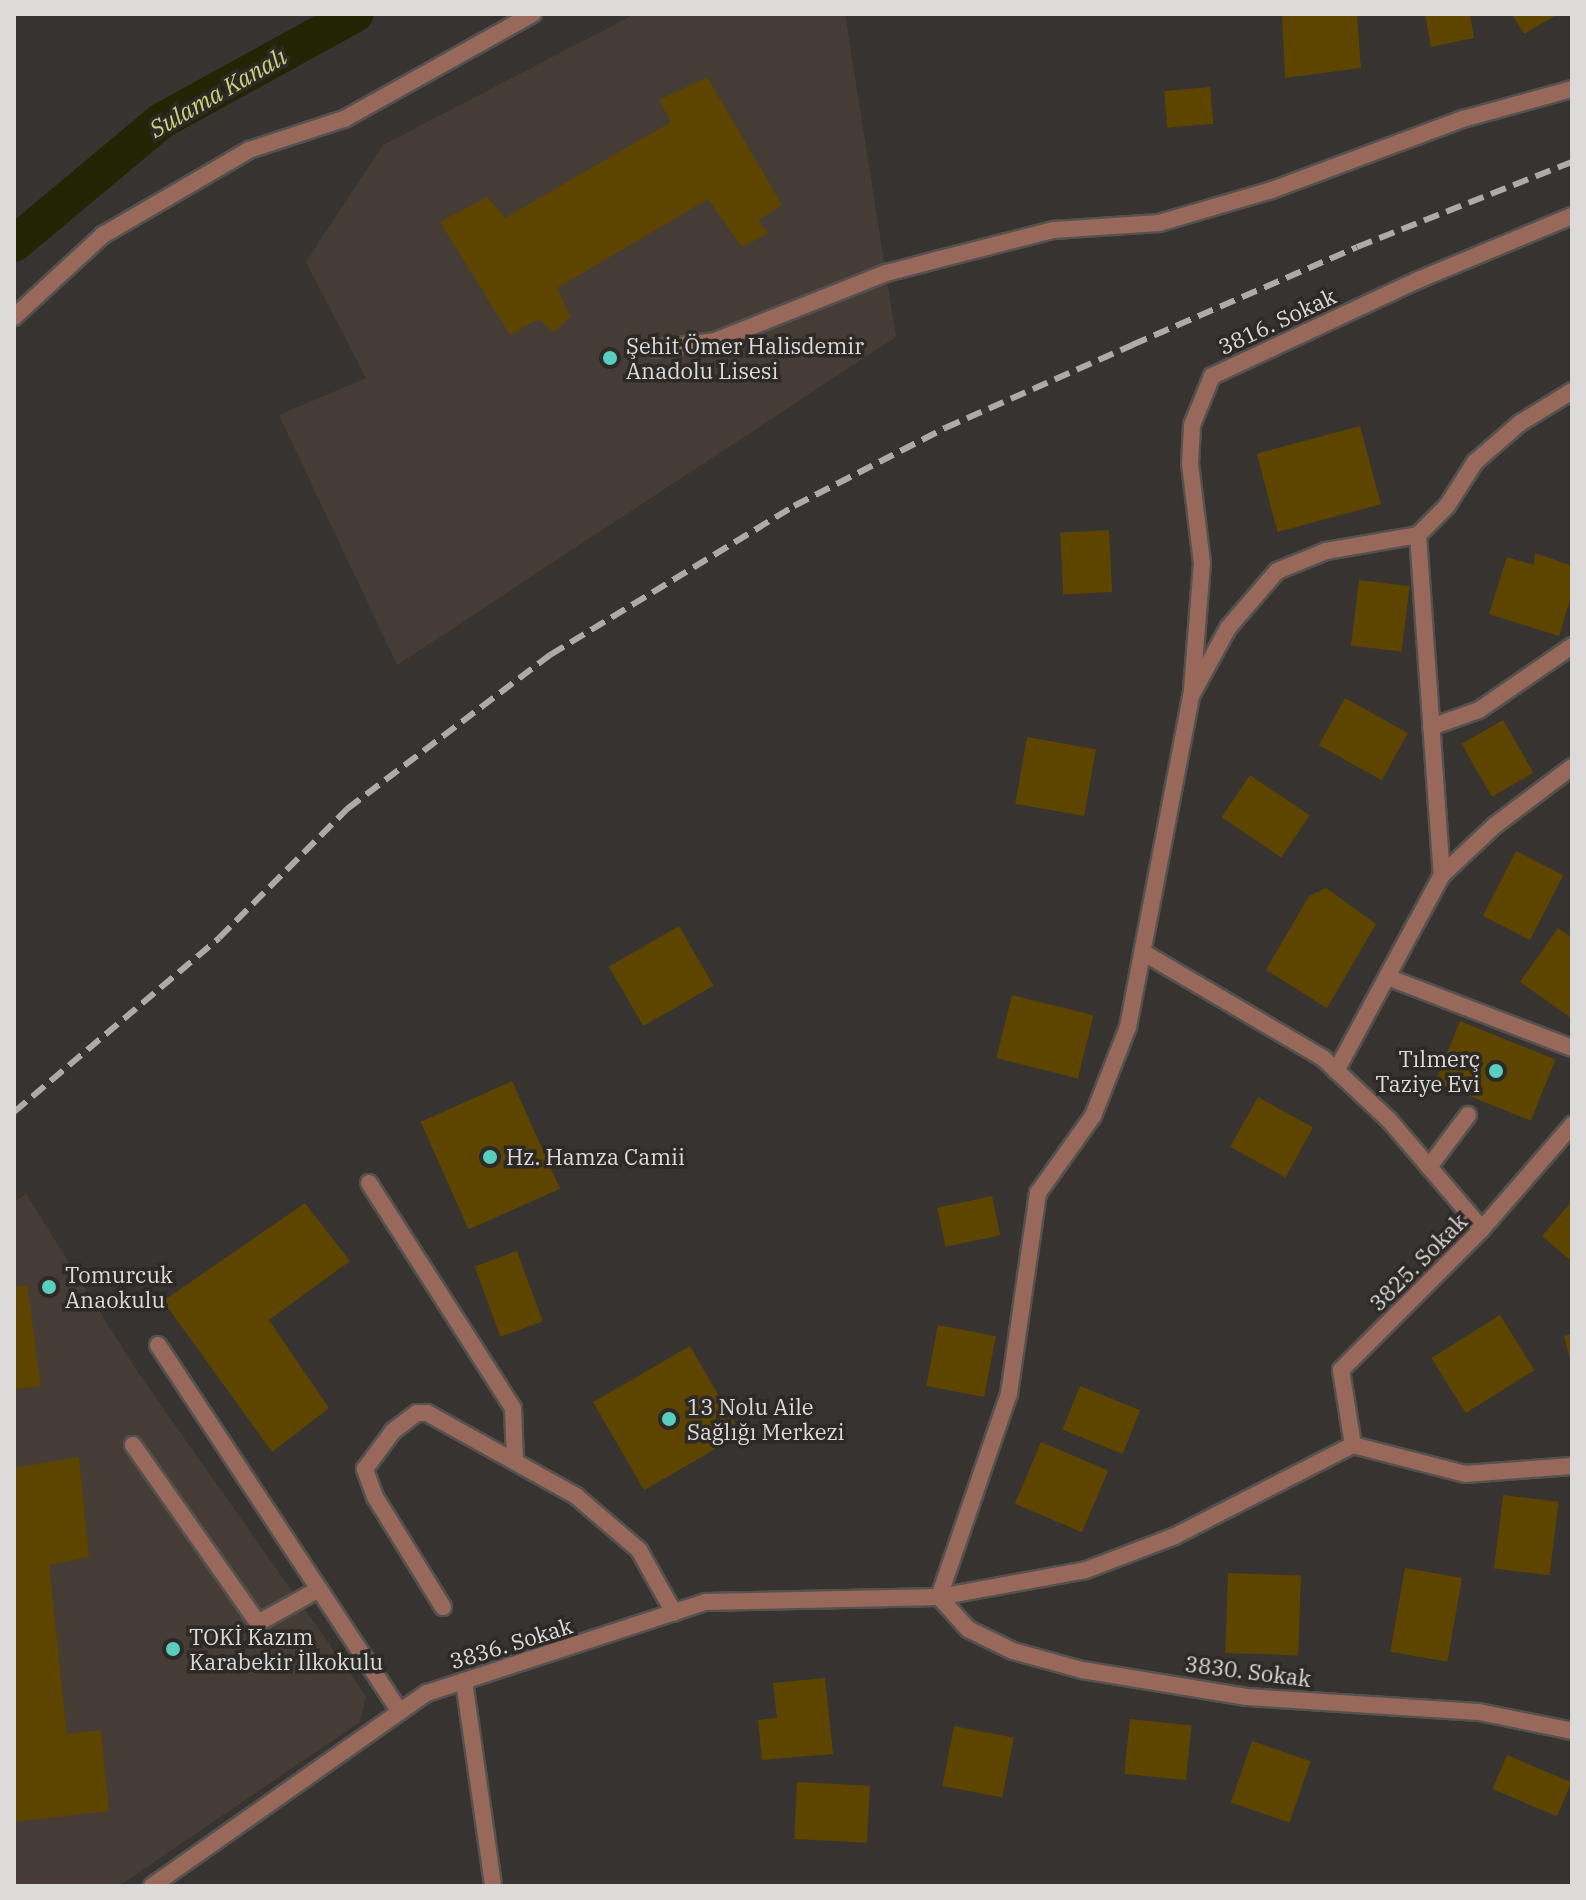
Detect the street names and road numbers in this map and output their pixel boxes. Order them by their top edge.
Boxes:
street label: 3816. Sokak [1214,282,1340,360]
street label: 3825. Sokak [1364,1208,1472,1316]
street label: 3836. Sokak [446,1612,576,1674]
street label: 3830. Sokak [1183,1650,1313,1692]

